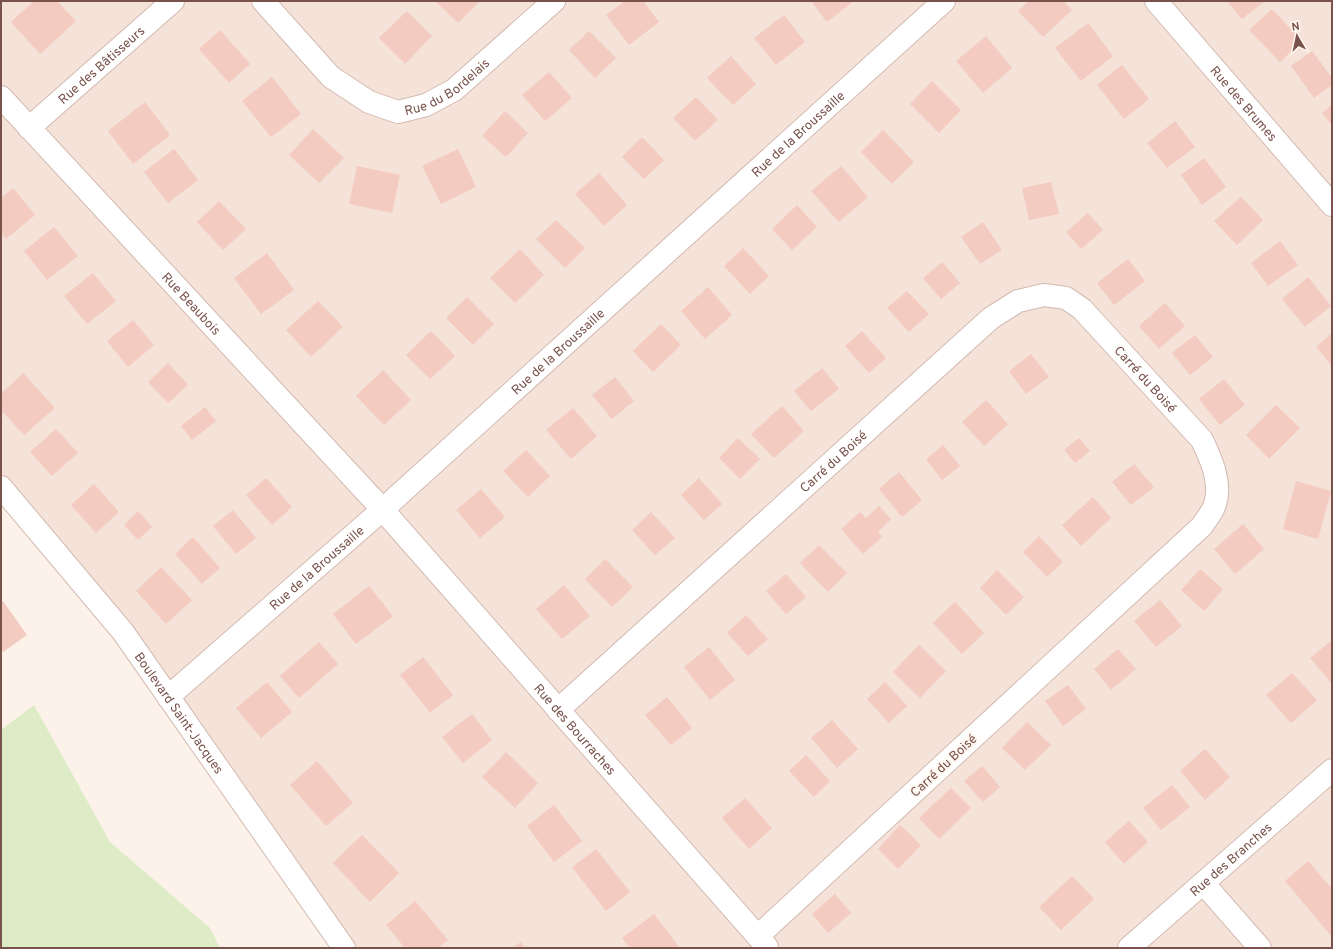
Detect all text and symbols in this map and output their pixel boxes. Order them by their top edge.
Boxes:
north arrow [1277,16,1317,56]
text: N [1291,20,1301,35]
street label: Rue des Bâtisseurs [56,24,149,108]
street label: Rue du Bordelais [403,56,494,120]
street label: Rue des Brumes [1206,64,1280,145]
street label: Rue de la Broussaille [749,89,849,181]
street label: Rue Beaubois [157,270,223,339]
street label: Rue de la Broussaille [509,306,609,399]
street label: Carré du Boisé [1110,343,1179,417]
street label: Carré du Boisé [797,428,871,497]
street label: Rue de la Broussaille [267,523,368,615]
street label: Boulevard Saint-Jacques [130,650,226,778]
street label: Rue des Bourraches [529,681,618,779]
street label: Carré du Boisé [908,732,981,801]
street label: Rue des Branches [1187,820,1276,901]

